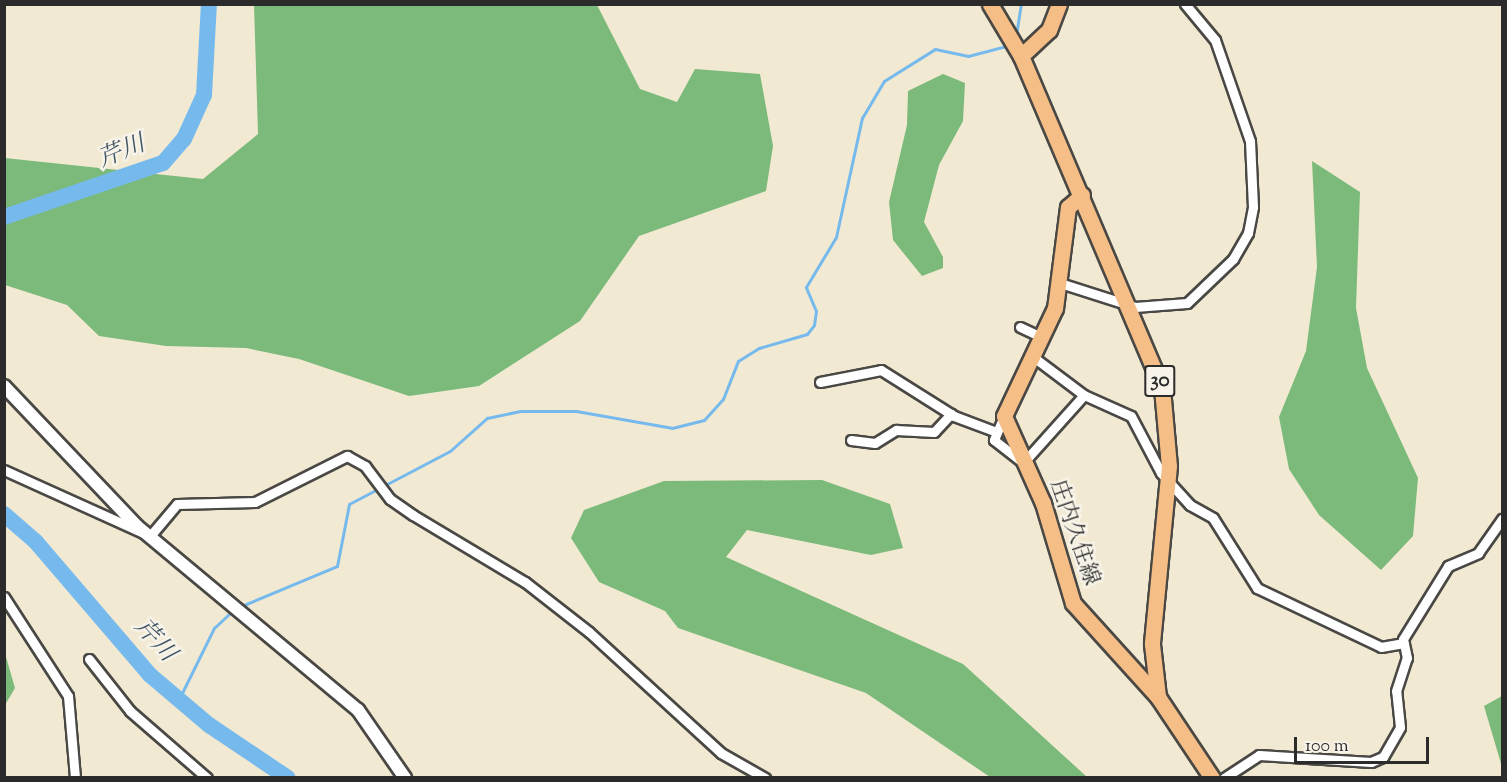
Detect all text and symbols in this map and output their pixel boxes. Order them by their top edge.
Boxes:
water label: 芹川 [94,131,150,175]
road number: 30 [1144,363,1176,399]
street label: 庄内久住線 [1043,477,1103,589]
water label: 芹川 [127,614,181,668]
scale bar [1297,725,1432,763]
text: 100 m [1305,734,1349,760]

